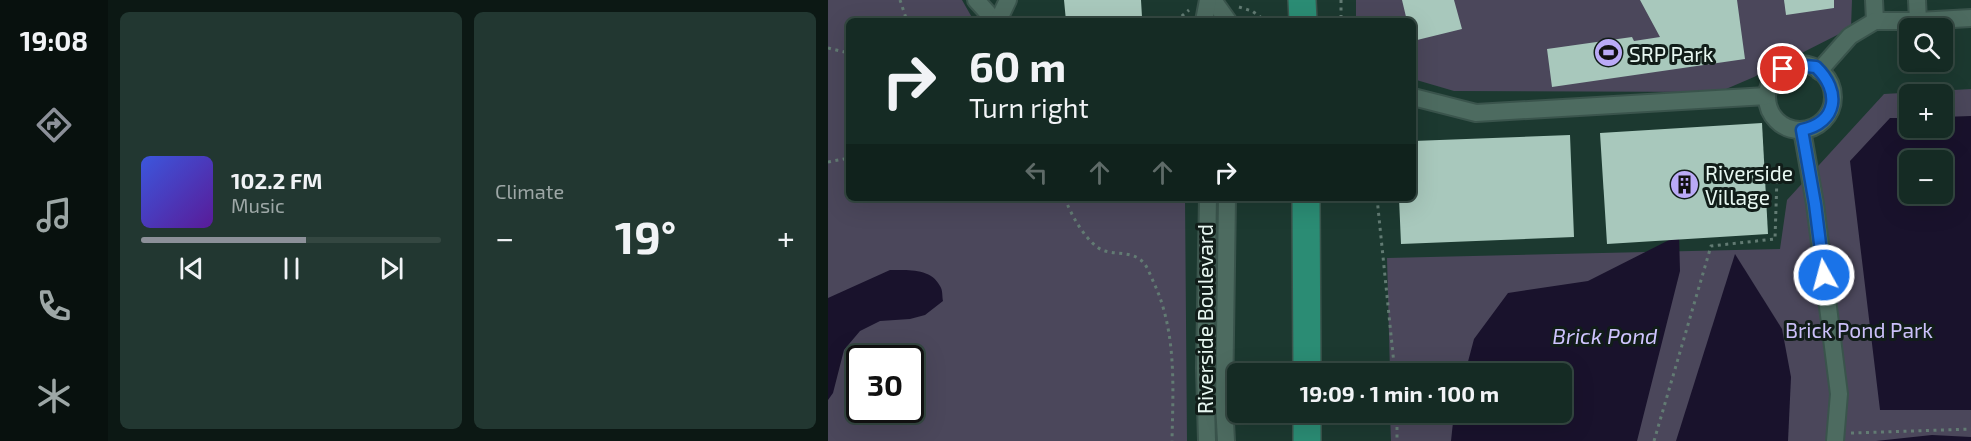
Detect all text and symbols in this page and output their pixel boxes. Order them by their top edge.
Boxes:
map controls [1899,18,1953,204]
button: search [1899,18,1953,72]
text: 19:08 [20,24,88,56]
sports icon: SRP Park [1592,37,1624,69]
text: 60 m [969,40,1066,90]
place label: SRP Park [1629,41,1714,66]
icon: right [870,42,948,120]
pin [1757,43,1808,94]
icon: arrive [1766,52,1799,85]
button: + [1899,84,1953,138]
text: Turn right [969,91,1089,123]
icon: directions [33,104,75,146]
button: − [1899,150,1953,204]
icon: left [1020,156,1053,189]
icon: ahead [1083,156,1116,189]
icon: ahead [1146,156,1179,189]
icon: right [1209,156,1242,189]
place label: Riverside Village [1705,160,1793,209]
text: 102.2 FM [231,167,322,193]
building icon: Riverside Village [1668,168,1700,200]
text: Climate [495,179,564,203]
text: Music [231,193,285,217]
icon: music [33,194,75,236]
text: 19° [615,209,676,263]
text: − [495,217,514,257]
text: + [777,217,795,257]
street label: Riverside Boulevard [1192,224,1217,414]
position arrow [1792,243,1856,307]
icon: previous [175,252,208,285]
icon: pause [275,252,308,285]
icon: next [375,252,408,285]
icon: phone [33,285,75,327]
park label: Brick Pond Park [1785,317,1933,342]
water label: Brick Pond [1552,322,1658,348]
speed limit sign: 30 [846,345,924,423]
icon: climate [33,375,75,417]
text: 19:09 · 1 min · 100 m [1300,380,1499,406]

